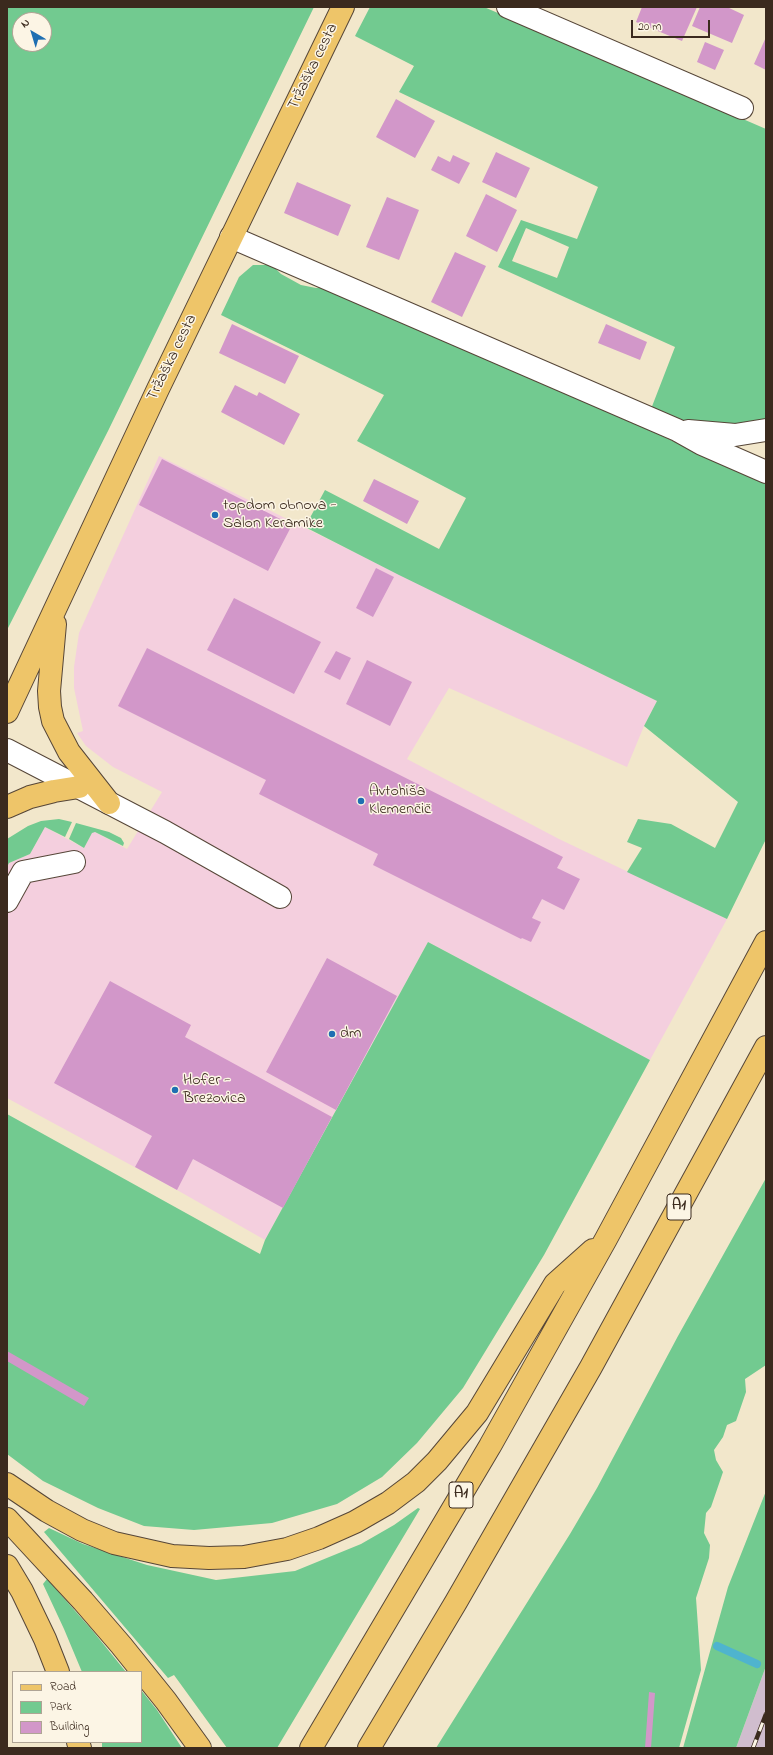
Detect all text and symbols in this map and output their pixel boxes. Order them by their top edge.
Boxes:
north arrow [12,12,52,52]
scale bar [633,12,712,38]
text: N [17,15,33,32]
text: 20 m [638,18,661,36]
street label: Tržaška cesta [285,21,343,113]
street label: Tržaška cesta [144,312,202,404]
place label: topdom obnova - Salon Keramike [223,496,336,534]
marker: topdom obnova - Salon Keramike [210,510,220,520]
place label: Avtohiša Klemenčič [369,782,431,820]
marker: Avtohiša Klemenčič [356,796,366,806]
place label: dm [340,1024,361,1044]
marker: dm [327,1029,337,1039]
place label: Hofer - Brezovica [183,1071,246,1109]
marker: Hofer - Brezovica [170,1085,180,1095]
road number: A1 [667,1194,691,1220]
road number: A1 [449,1482,473,1508]
legend [12,1671,142,1743]
text: Road [50,1678,76,1696]
text: Park [50,1698,72,1716]
text: Building [50,1718,89,1736]

